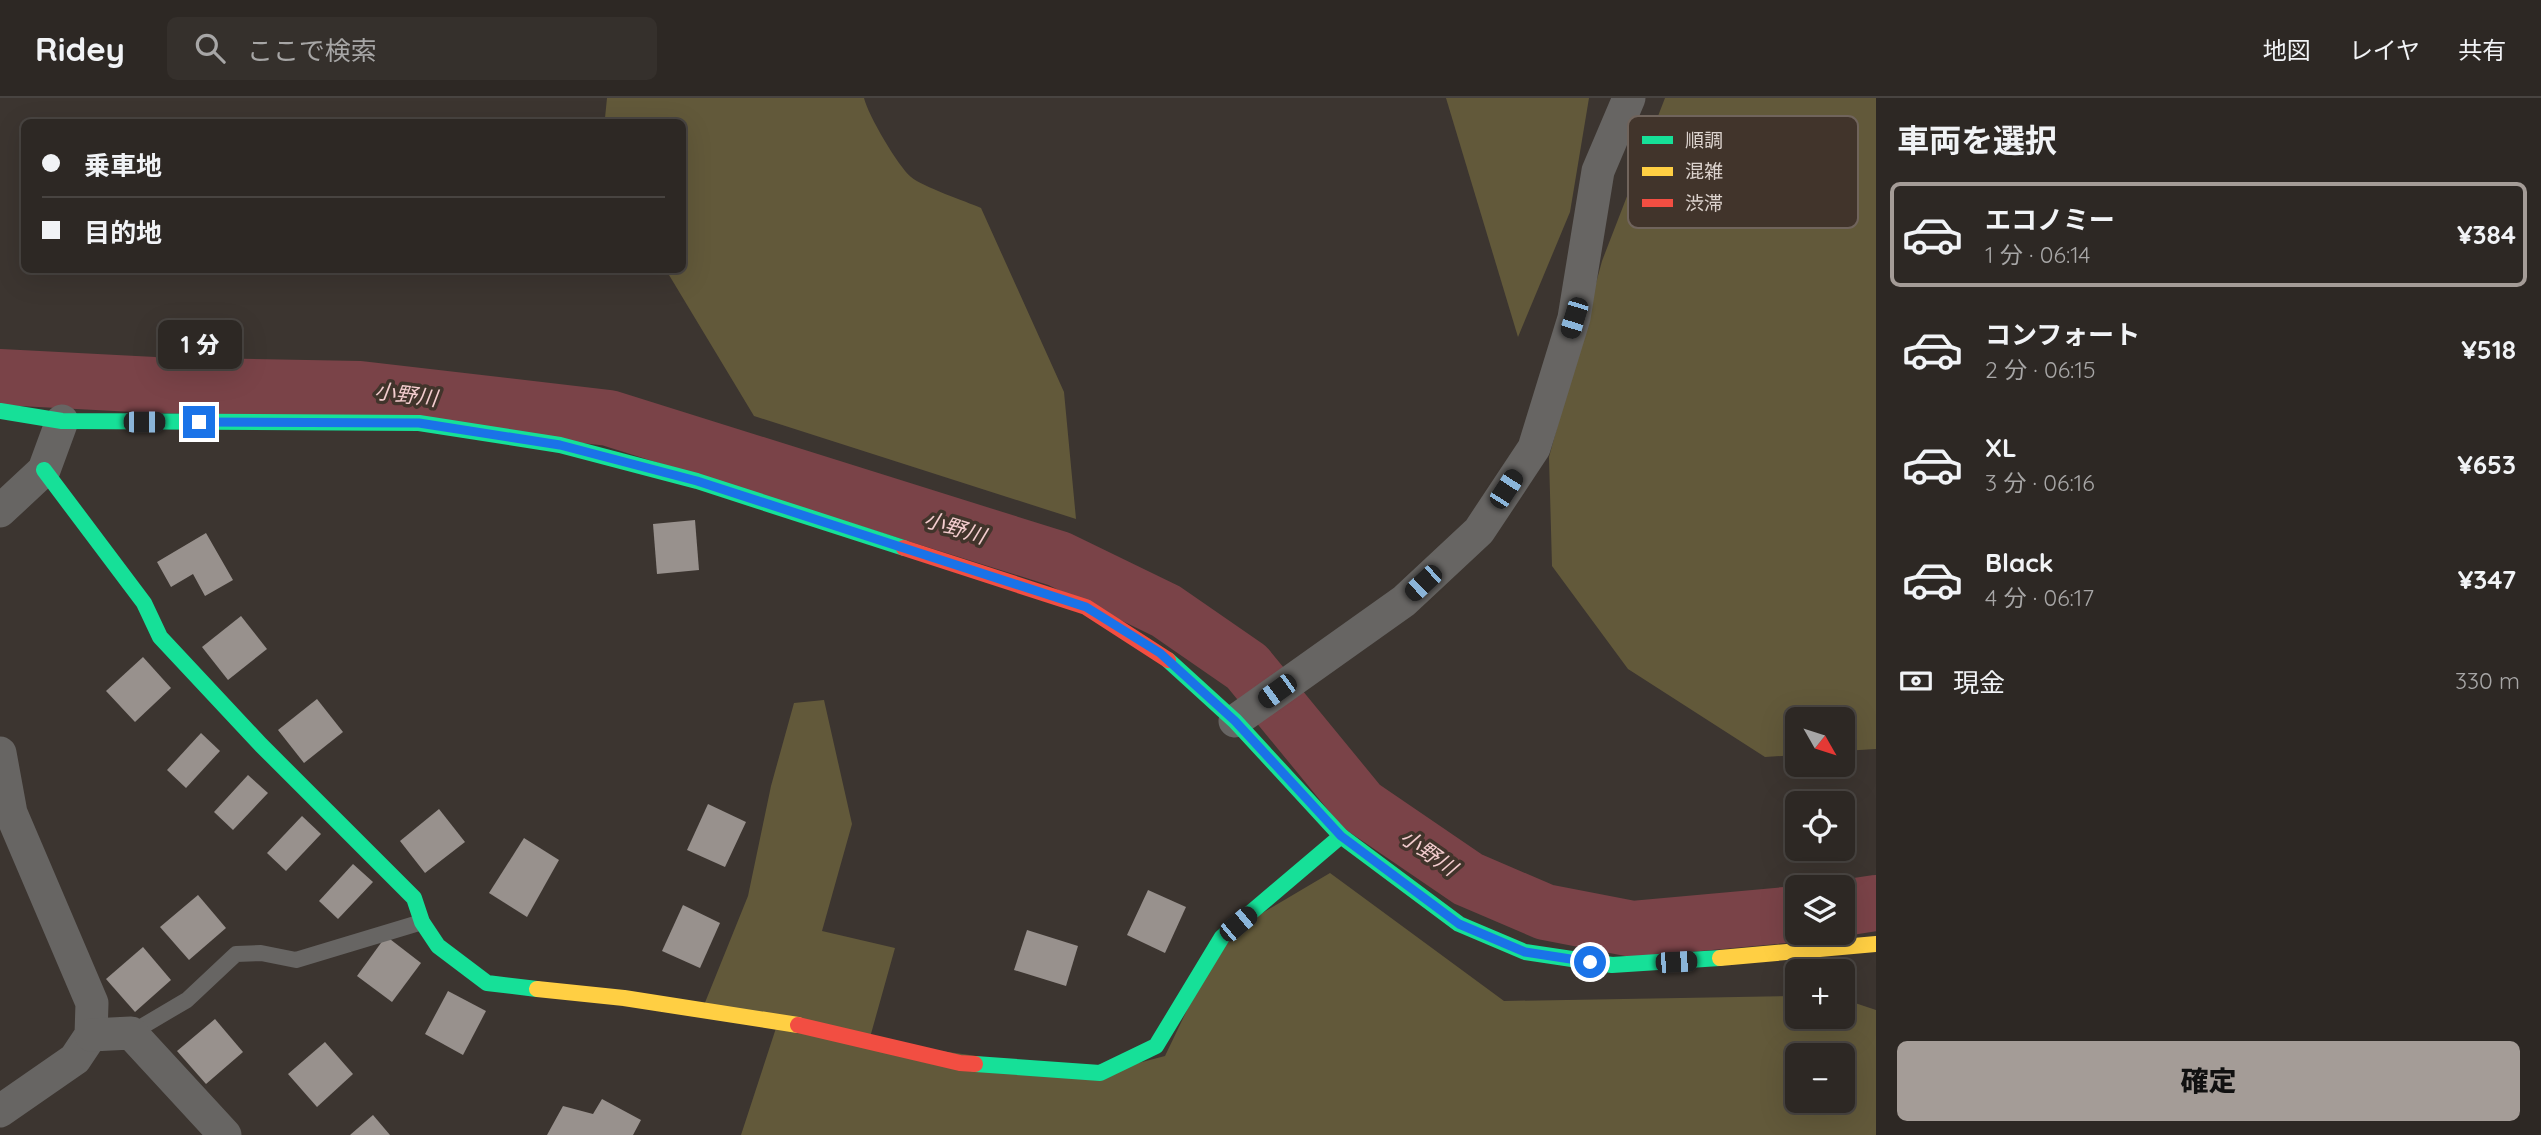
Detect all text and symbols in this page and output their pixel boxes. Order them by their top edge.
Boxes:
search box [167,17,657,80]
text: Ridey [35,28,125,69]
icon: search [191,29,229,67]
text: ここで検索 [247,34,377,67]
text: 地図 [2263,35,2311,65]
text: レイヤ [2349,35,2420,65]
text: 共有 [2458,35,2506,65]
legend [1628,116,1858,228]
text: 車両を選択 [1897,120,2057,160]
text: 順調 [1685,128,1723,152]
text: 乗車地 [84,149,162,182]
text: 混雑 [1685,159,1723,183]
text: 渋滞 [1685,191,1723,215]
icon: car [1901,203,1964,266]
text: エコノミー [1985,203,2115,236]
text: 目的地 [84,216,162,249]
text: ¥384 [2457,218,2516,251]
text: 1 分 · 06:14 [1985,240,2090,269]
car [1558,295,1591,341]
icon: car [1901,318,1964,381]
text: コンフォート [1985,318,2140,351]
callout: 1 分 [157,320,241,370]
text: 1 分 [181,330,219,359]
text: ¥518 [2461,333,2516,366]
text: 2 分 · 06:15 [1985,355,2095,384]
water label: 小野川 [373,377,441,411]
route end [183,406,215,438]
car [124,412,166,433]
text: XL [1985,431,2017,464]
icon: car [1901,433,1964,496]
text: ¥653 [2457,448,2516,481]
car [1486,466,1527,512]
text: 3 分 · 06:16 [1985,468,2095,497]
water label: 小野川 [921,505,991,549]
text: Black [1985,546,2054,579]
icon: car [1901,548,1964,611]
car [1401,561,1446,605]
text: ¥347 [2458,563,2516,596]
text: 4 分 · 06:17 [1985,583,2094,612]
icon: cash [1897,662,1935,700]
text: 現金 [1953,666,2005,699]
text: 330 m [2455,666,2520,695]
car [1254,670,1301,712]
north arrow [1785,707,1855,777]
map controls [1785,707,1855,1113]
button: locate [1785,791,1855,861]
water label: 小野川 [1396,823,1464,882]
button: layers [1785,875,1855,945]
car [1216,902,1261,946]
route start [1574,946,1606,978]
car [1655,950,1698,974]
button: + [1785,959,1855,1029]
button: 確定 [1897,1041,2520,1121]
button: − [1785,1043,1855,1113]

